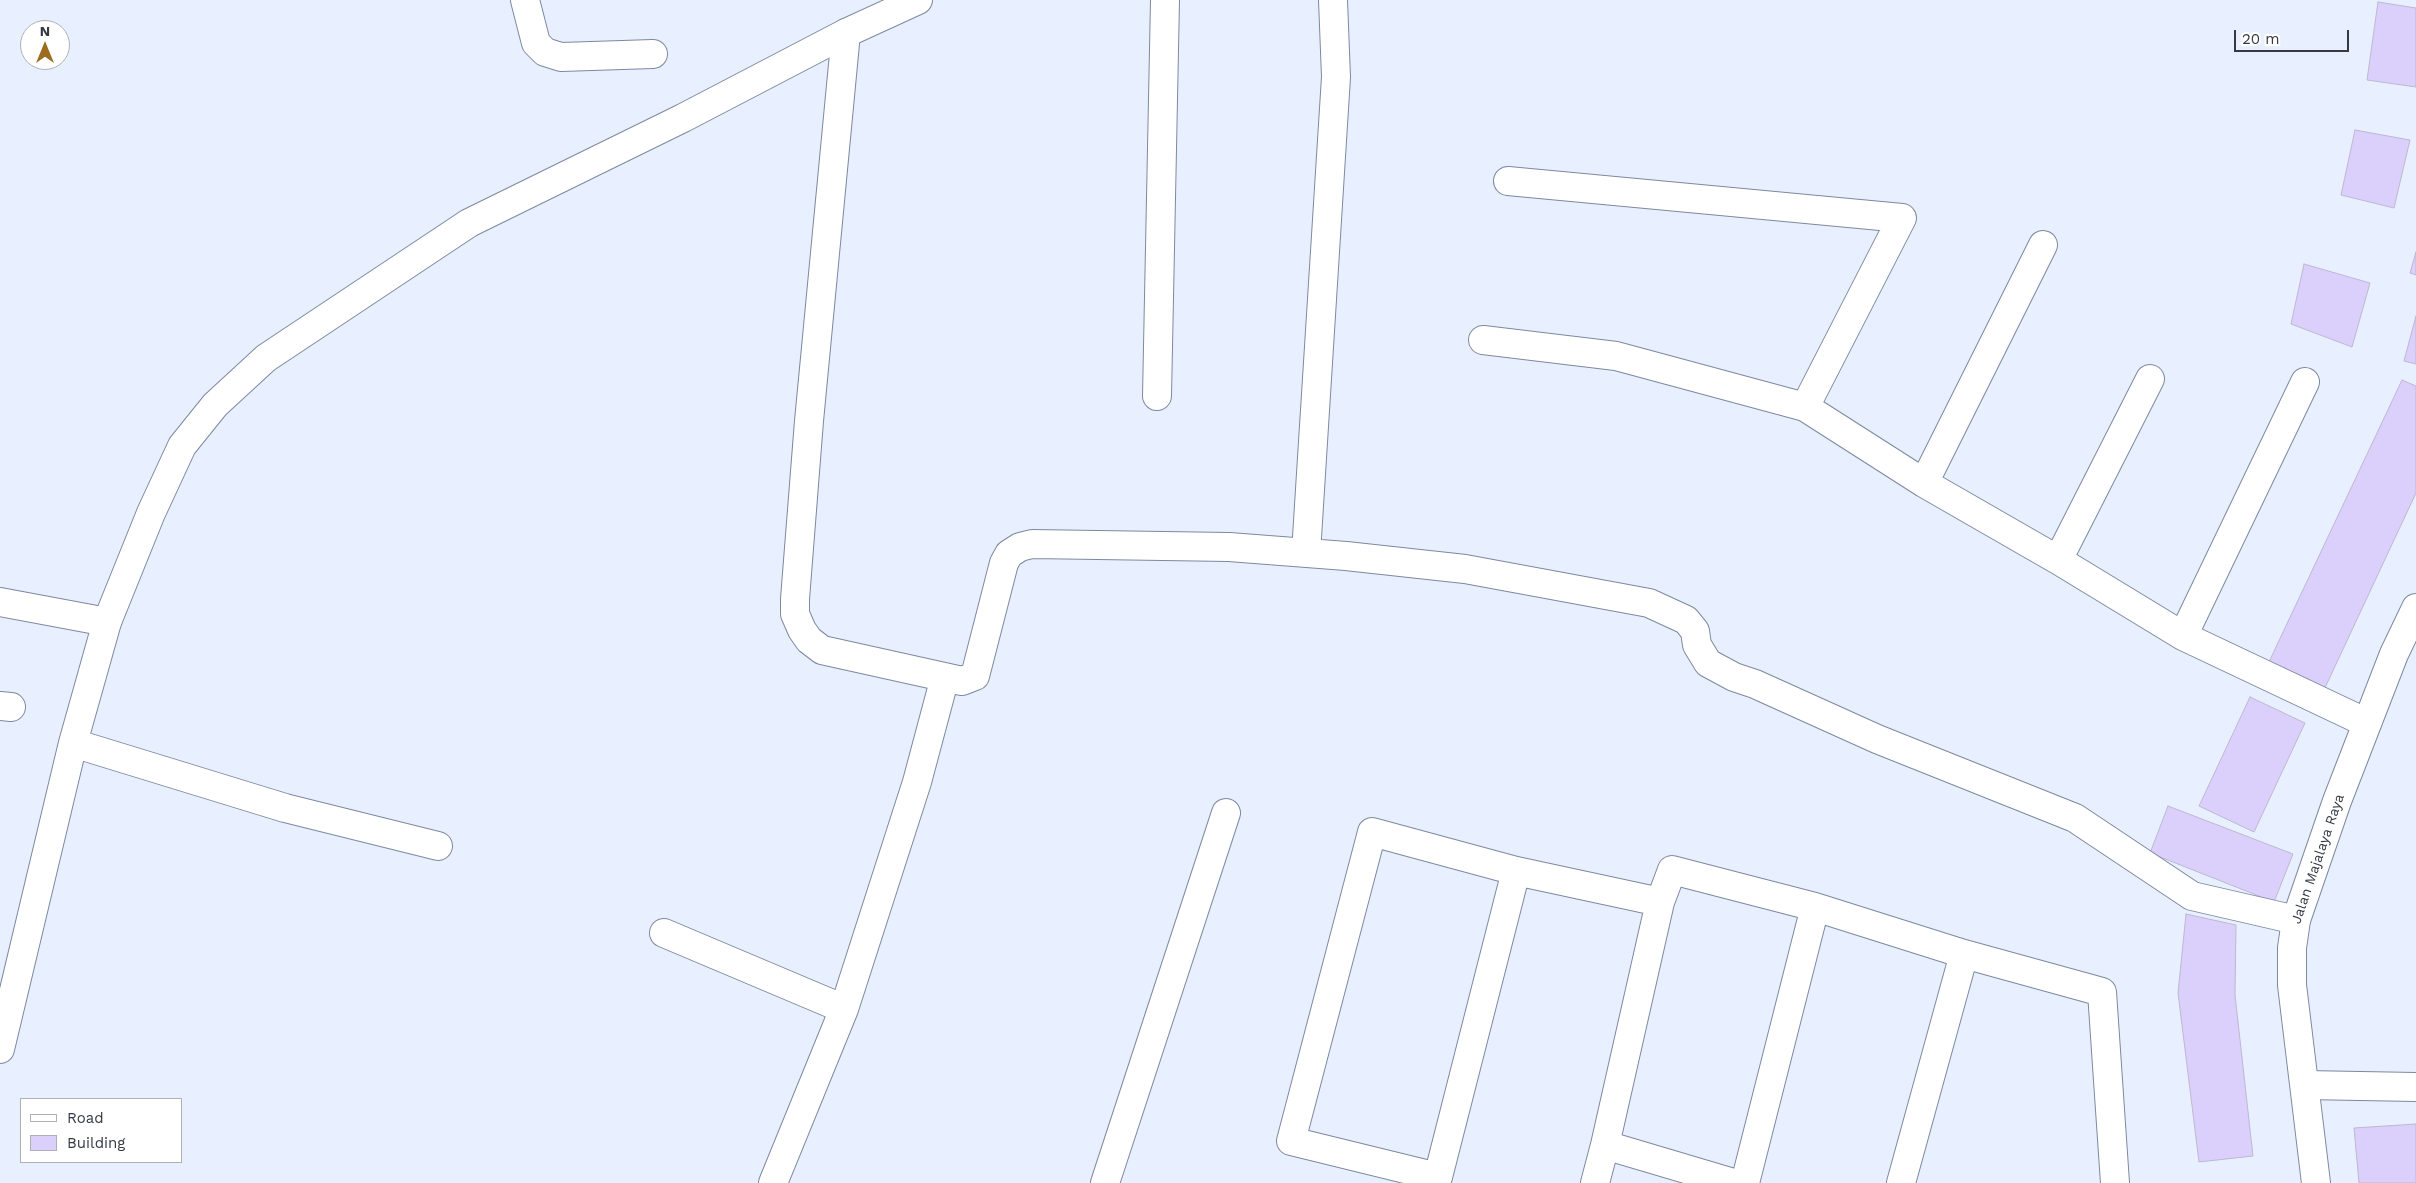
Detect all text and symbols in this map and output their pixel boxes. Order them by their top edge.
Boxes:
north arrow [20,20,70,70]
scale bar [2236,20,2351,52]
text: N [40,23,50,39]
text: 20 m [2242,30,2280,48]
street label: Jalan Majalaya Raya [2288,792,2348,926]
legend [20,1098,182,1163]
text: Road [67,1109,104,1127]
text: Building [67,1134,125,1152]

